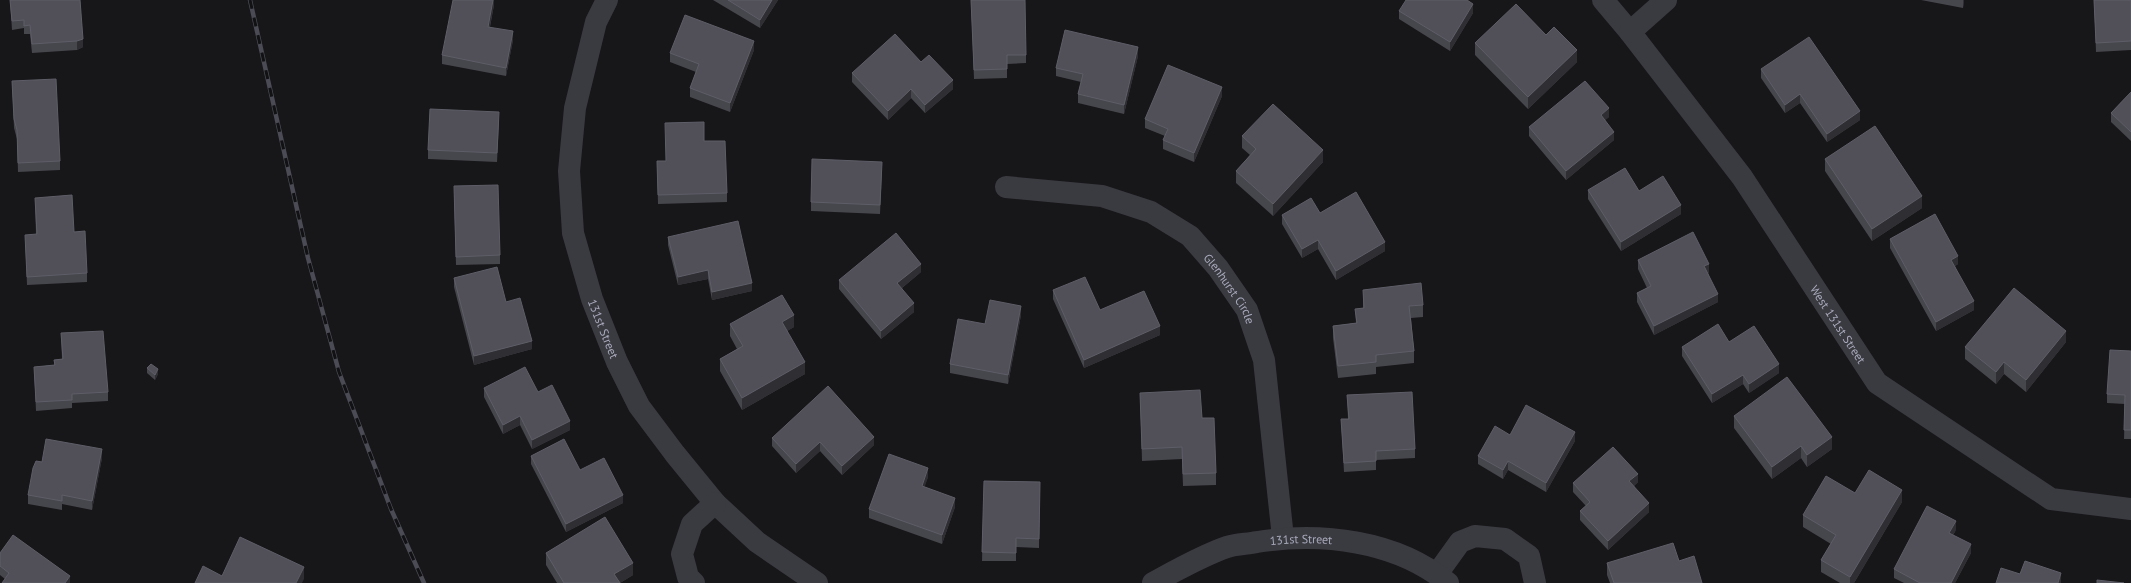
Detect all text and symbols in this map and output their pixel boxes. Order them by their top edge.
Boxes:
street label: Glenhurst Circle [1201,250,1259,325]
street label: West 131st Street [1807,282,1870,366]
street label: 131st Street [585,297,622,360]
street label: 131st Street [1269,531,1333,548]

